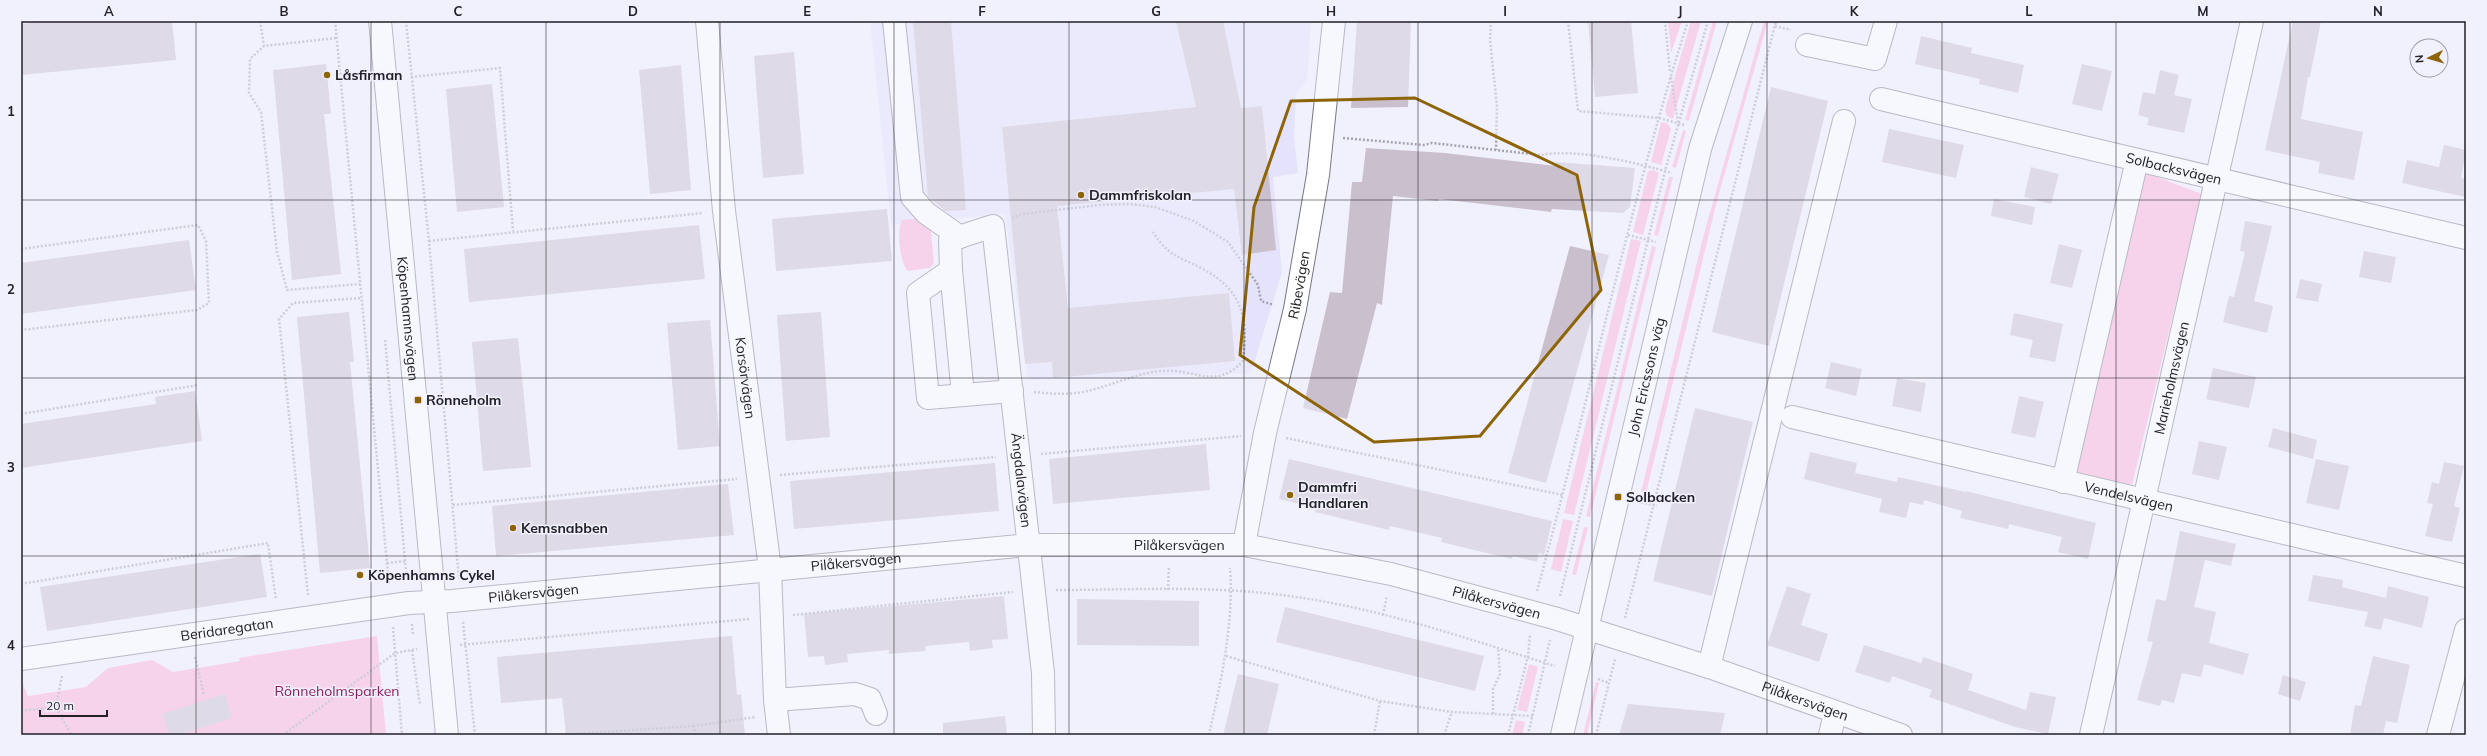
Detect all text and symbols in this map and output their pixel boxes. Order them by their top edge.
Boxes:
text: A [104,3,114,19]
text: B [280,3,289,19]
text: C [454,3,463,19]
text: D [628,3,638,19]
text: E [803,3,811,19]
text: F [978,3,986,19]
text: G [1151,3,1161,19]
text: H [1326,3,1336,19]
text: I [1503,3,1507,19]
text: J [1678,3,1682,19]
text: K [1850,3,1860,19]
text: L [2025,3,2033,19]
text: M [2197,3,2209,19]
text: N [2373,3,2383,19]
north arrow [2409,38,2449,78]
text: N [2412,54,2426,64]
place label: Låsfirman [335,66,403,84]
marker: Låsfirman [322,70,332,80]
text: 1 [7,103,15,119]
street label: Solbacksvägen [2124,149,2224,189]
place label: Dammfriskolan [1089,186,1192,204]
marker: Dammfriskolan [1076,190,1086,200]
street label: Ribevägen [1284,249,1314,321]
street label: Köpenhamnsvägen [393,256,423,382]
text: 2 [7,281,15,297]
street label: John Ericssons väg [1624,316,1669,438]
street label: Marieholmsvägen [2150,320,2193,436]
street label: Korsörvägen [731,336,760,420]
place label: Rönneholm [426,391,501,409]
marker: Rönneholm [413,395,423,405]
street label: Ängdalavägen [1007,432,1036,529]
text: 3 [7,459,15,475]
street label: Vendelsvägen [2082,477,2175,516]
place label: Dammfri Handlaren [1298,478,1368,512]
place label: Solbacken [1626,488,1695,506]
marker: Dammfri Handlaren [1285,490,1295,500]
marker: Solbacken [1613,492,1623,502]
place label: Kemsnabben [521,519,608,537]
marker: Kemsnabben [508,523,518,533]
street label: Pilåkersvägen [1134,536,1225,554]
street label: Pilåkersvägen [810,548,902,575]
place label: Köpenhamns Cykel [368,566,495,584]
marker: Köpenhamns Cykel [355,570,365,580]
street label: Pilåkersvägen [487,580,580,606]
street label: Pilåkersvägen [1450,582,1543,623]
street label: Beridaregatan [179,614,274,645]
text: 4 [7,637,15,653]
street label: Pilåkersvägen [1759,677,1851,725]
park label: Rönneholmsparken [274,682,400,700]
scale bar [40,692,107,718]
text: 20 m [46,698,74,713]

